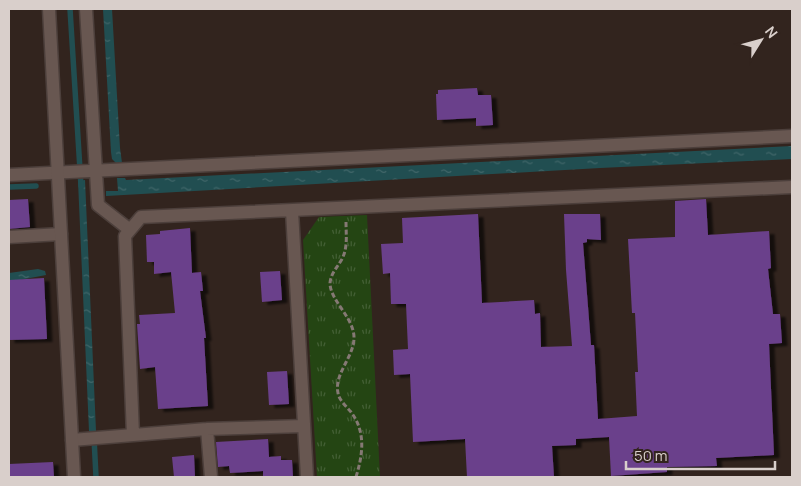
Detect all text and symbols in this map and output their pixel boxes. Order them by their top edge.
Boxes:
north arrow [736,15,786,65]
text: N [761,22,782,42]
scale bar [626,438,775,470]
text: 50 m [634,445,668,466]

